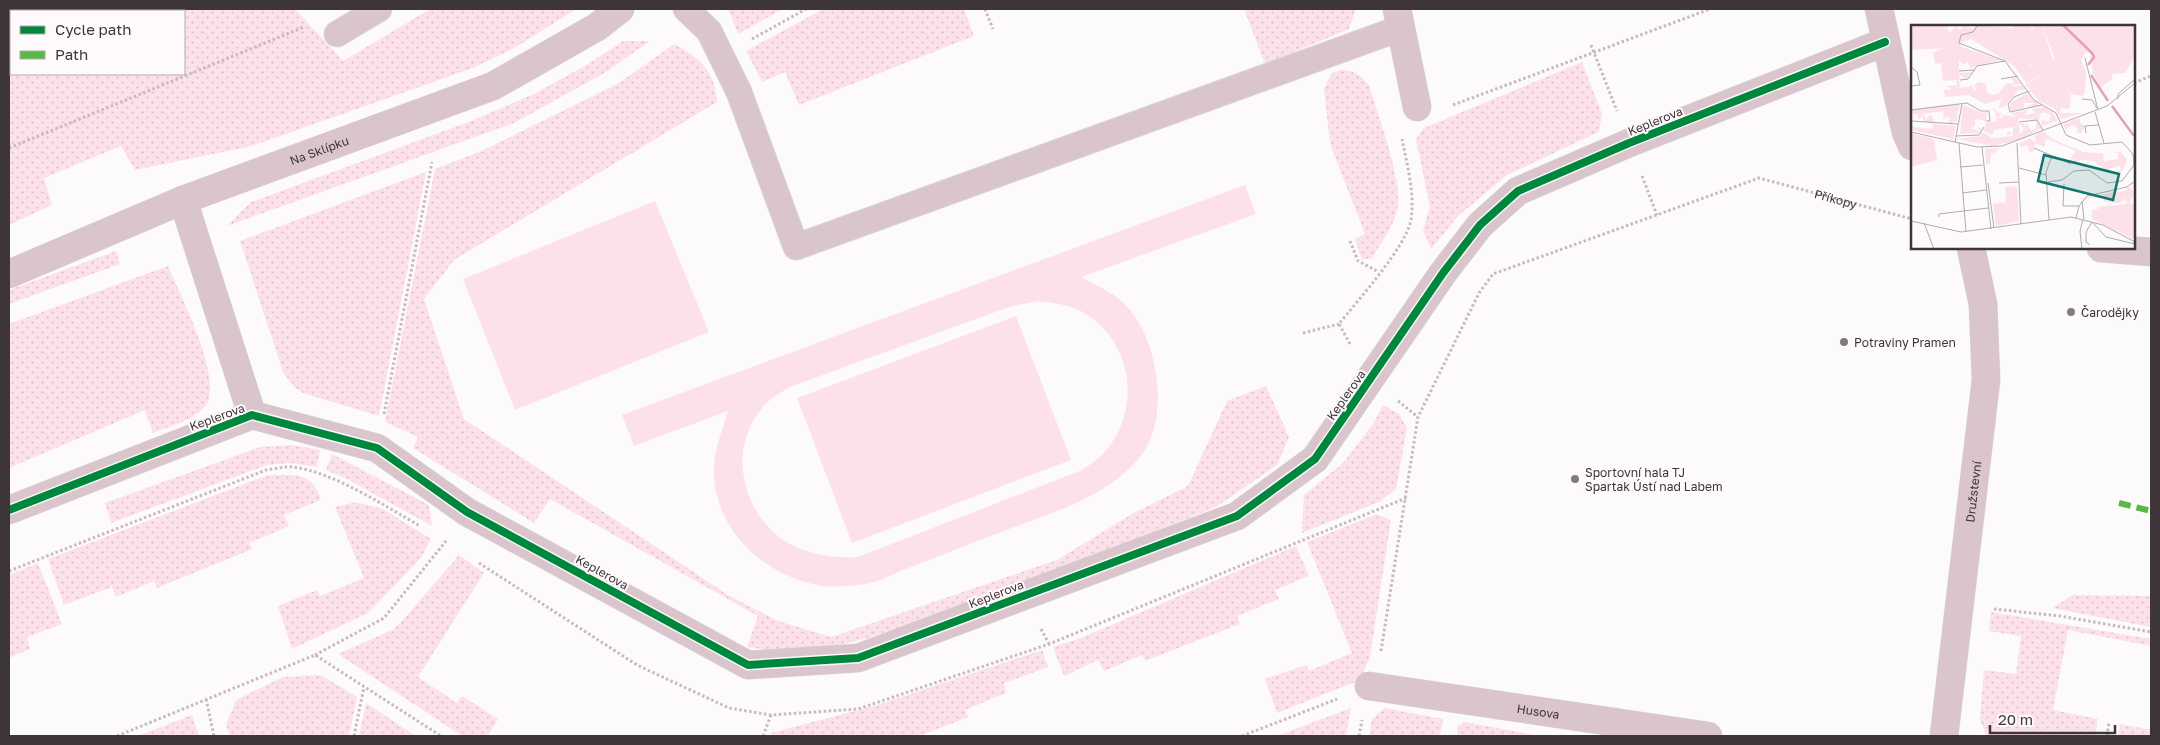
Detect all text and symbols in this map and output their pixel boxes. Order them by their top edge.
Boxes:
legend [10,10,185,75]
text: Cycle path [55,20,131,38]
inset map [1911,25,2135,249]
text: Path [55,45,88,63]
street label: Keplerova [1625,103,1685,139]
street label: Na Sklípku [287,132,351,168]
street label: Příkopy [1813,186,1859,212]
place label: Čarodějky [2081,305,2139,320]
marker: Čarodějky [2065,306,2077,318]
place label: Potraviny Pramen [1854,335,1956,350]
marker: Potraviny Pramen [1838,336,1850,348]
street label: Keplerova [1323,367,1369,423]
street label: Keplerova [187,400,247,434]
street label: Družstevní [1962,459,1984,523]
place label: Sportovní hala TJ Spartak Ústí nad Labem [1585,465,1723,494]
marker: Sportovní hala TJ Spartak Ústí nad Labem [1569,473,1581,485]
street label: Keplerova [573,551,631,593]
street label: Keplerova [966,577,1026,611]
street label: Husova [1516,700,1560,722]
scale bar [1990,702,2115,734]
text: 20 m [1998,710,2033,728]

